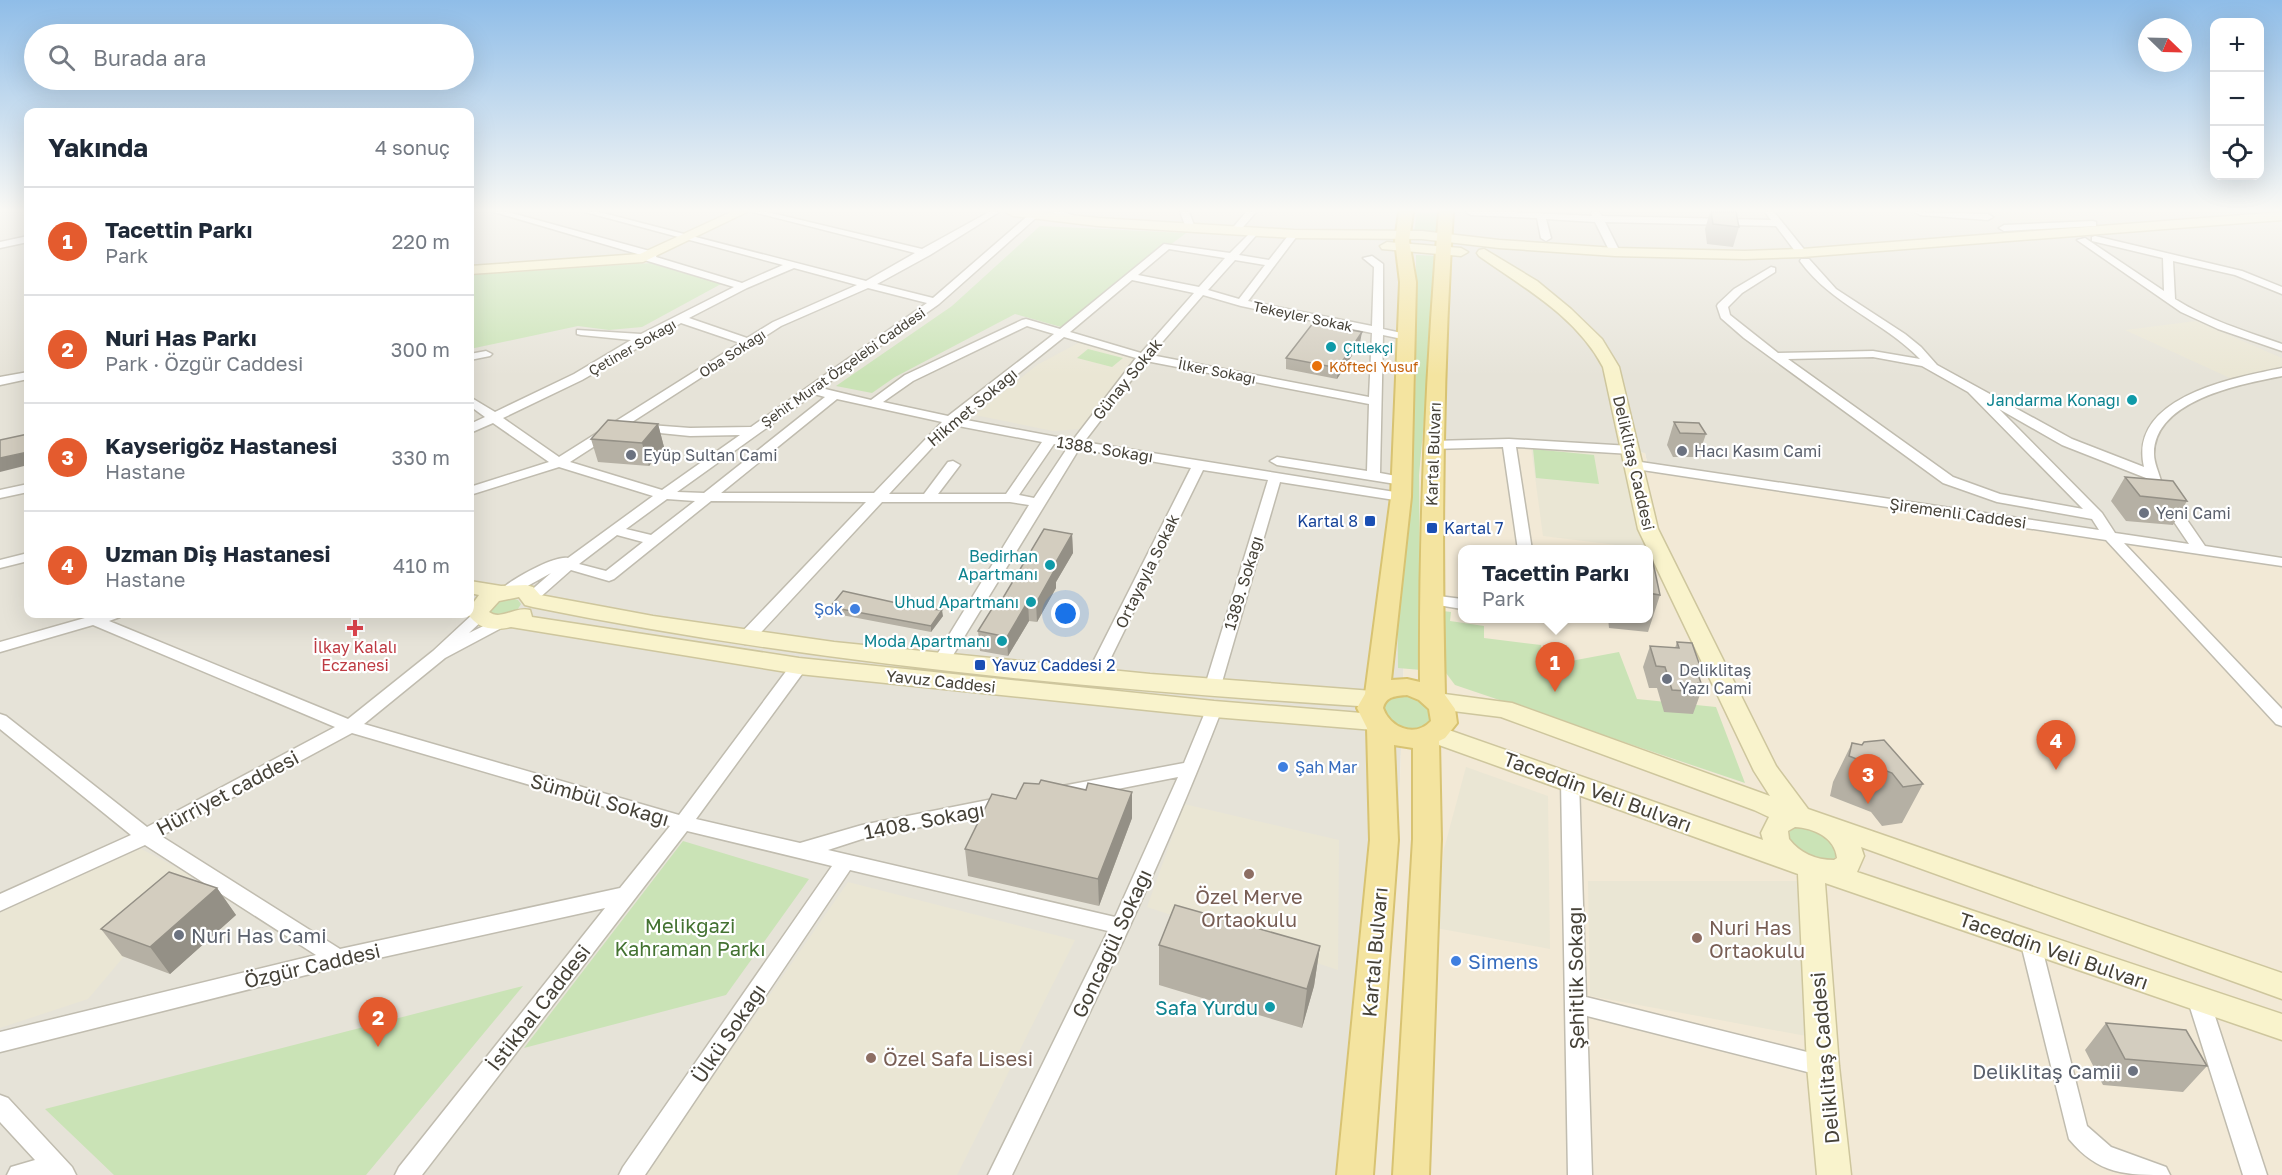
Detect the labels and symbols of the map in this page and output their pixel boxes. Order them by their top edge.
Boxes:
north arrow [2138,18,2192,72]
street label: Tekeyler Sokak [1252,297,1354,335]
street label: Şehit Murat Özçelebi Caddesi [758,304,928,430]
street label: Çetiner Sokağı [585,315,679,379]
street label: Oba Sokağı [696,325,768,381]
street label: Günay Sokak [1088,334,1166,424]
place label: Çitlekçi [1343,339,1393,356]
marker: Çitlekçi [1324,340,1338,354]
street label: İlker Sokağı [1177,355,1257,387]
place label: Köfteci Yusuf [1329,358,1418,375]
marker: Köfteci Yusuf [1310,359,1324,373]
street label: Hikmet Sokağı [923,364,1021,450]
place label: Jandarma Konağı [1987,390,2120,410]
marker: Jandarma Konağı [2125,393,2139,407]
street label: Deliklitaş Caddesi [1609,394,1659,532]
street label: Kartal Bulvarı [1421,402,1445,506]
street label: 1388. Sokağı [1055,432,1155,466]
place label: Hacı Kasım Cami [1694,441,1821,461]
marker: Hacı Kasım Cami [1675,444,1689,458]
place label: Eyüp Sultan Cami [643,445,777,465]
marker: Eyüp Sultan Cami [624,448,638,462]
street label: Şiremenli Caddesi [1888,493,2028,533]
place label: Yeni Cami [2156,503,2231,523]
marker: Yeni Cami [2137,506,2151,520]
street label: Ortayayla Sokak [1111,511,1183,631]
place label: Kartal 8 [1297,511,1358,531]
marker: Kartal 8 [1363,514,1377,528]
place label: Kartal 7 [1444,518,1504,538]
marker: Kartal 7 [1425,521,1439,535]
street label: 1389. Sokağı [1219,534,1267,632]
place label: Bedirhan Apartmanı [958,546,1038,584]
marker: Bedirhan Apartmanı [1043,558,1057,572]
place label: Uhud Apartmanı [894,592,1019,612]
marker: Uhud Apartmanı [1024,595,1038,609]
place label: Şok [814,599,843,619]
your location [1051,599,1080,628]
marker: Şok [848,602,862,616]
marker: İlkay Kalalı Eczanesi [348,621,362,635]
place label: Moda Apartmanı [864,631,990,651]
marker: Moda Apartmanı [995,634,1009,648]
place label: İlkay Kalalı Eczanesi [313,637,397,675]
pin: 1 [1536,642,1574,692]
place label: Yavuz Caddesi 2 [992,655,1115,675]
marker: Yavuz Caddesi 2 [973,658,987,672]
place label: Deliklitaş Yazı Cami [1679,660,1752,698]
street label: Yavuz Caddesi [885,665,997,697]
marker: Deliklitaş Yazı Cami [1660,672,1674,686]
pin: 4 [2036,720,2076,770]
street label: Hürriyet caddesi [152,744,302,840]
street label: Taceddin Veli Bulvarı [1500,746,1696,836]
pin: 3 [1848,754,1888,804]
place label: Şah Mar [1295,757,1357,777]
marker: Şah Mar [1276,760,1290,774]
street label: Sümbül Sokağı [528,768,672,830]
street label: 1408. Sokağı [862,797,986,843]
street label: Goncagül Sokağı [1066,865,1156,1021]
marker: Özel Merve Ortaokulu [1242,867,1256,881]
place label: Özel Merve Ortaokulu [1195,884,1303,931]
street label: Kartal Bulvarı [1356,886,1392,1018]
street label: Şehitlik Sokağı [1562,906,1588,1050]
street label: Taceddin Veli Bulvarı [1956,906,2152,994]
park label: Melikgazi Kahraman Parkı [614,913,766,960]
place label: Nuri Has Ortaokulu [1709,915,1805,962]
place label: Nuri Has Cami [191,923,327,947]
marker: Nuri Has Cami [172,928,186,942]
marker: Nuri Has Ortaokulu [1690,931,1704,945]
street label: Özgür Caddesi [242,938,382,992]
street label: İstikbal Caddesi [481,939,595,1075]
place label: Simens [1468,949,1538,973]
marker: Simens [1449,954,1463,968]
street label: Deliklitaş Caddesi [1805,971,1843,1145]
street label: Ülkü Sokağı [686,979,770,1087]
place label: Safa Yurdu [1155,995,1258,1019]
pin: 2 [358,998,398,1047]
marker: Safa Yurdu [1263,1000,1277,1014]
place label: Özel Safa Lisesi [883,1046,1033,1070]
marker: Özel Safa Lisesi [864,1051,878,1065]
place label: Deliklitaş Camii [1972,1059,2121,1083]
marker: Deliklitaş Camii [2126,1064,2140,1078]

